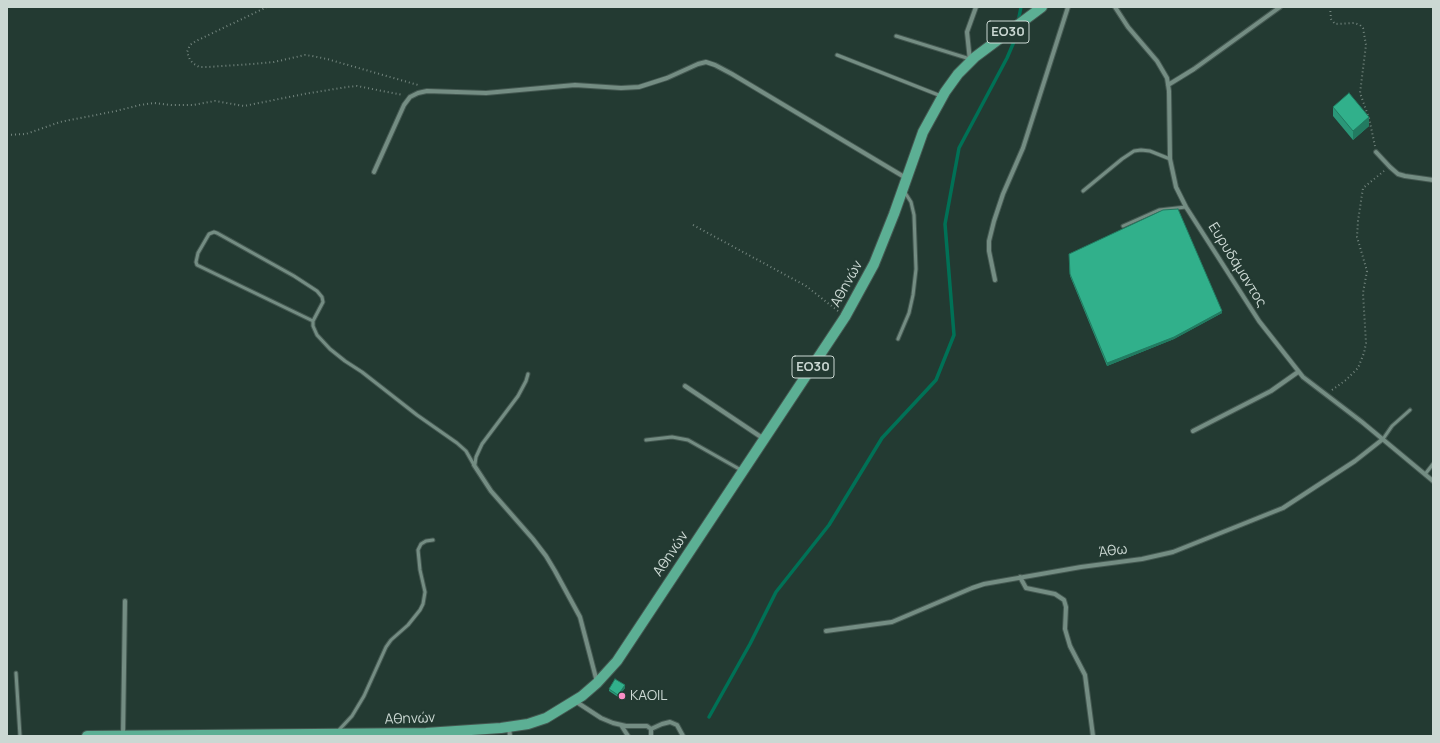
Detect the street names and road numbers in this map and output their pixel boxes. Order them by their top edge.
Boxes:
road number: ΕΟ30 [987,21,1029,43]
street label: Ευρυδάμαντος [1204,220,1270,310]
street label: Αθηνών [827,258,867,310]
road number: ΕΟ30 [792,356,834,378]
street label: Αθηνών [650,528,692,580]
street label: Άθω [1098,541,1128,561]
street label: Αθηνών [384,710,436,728]

